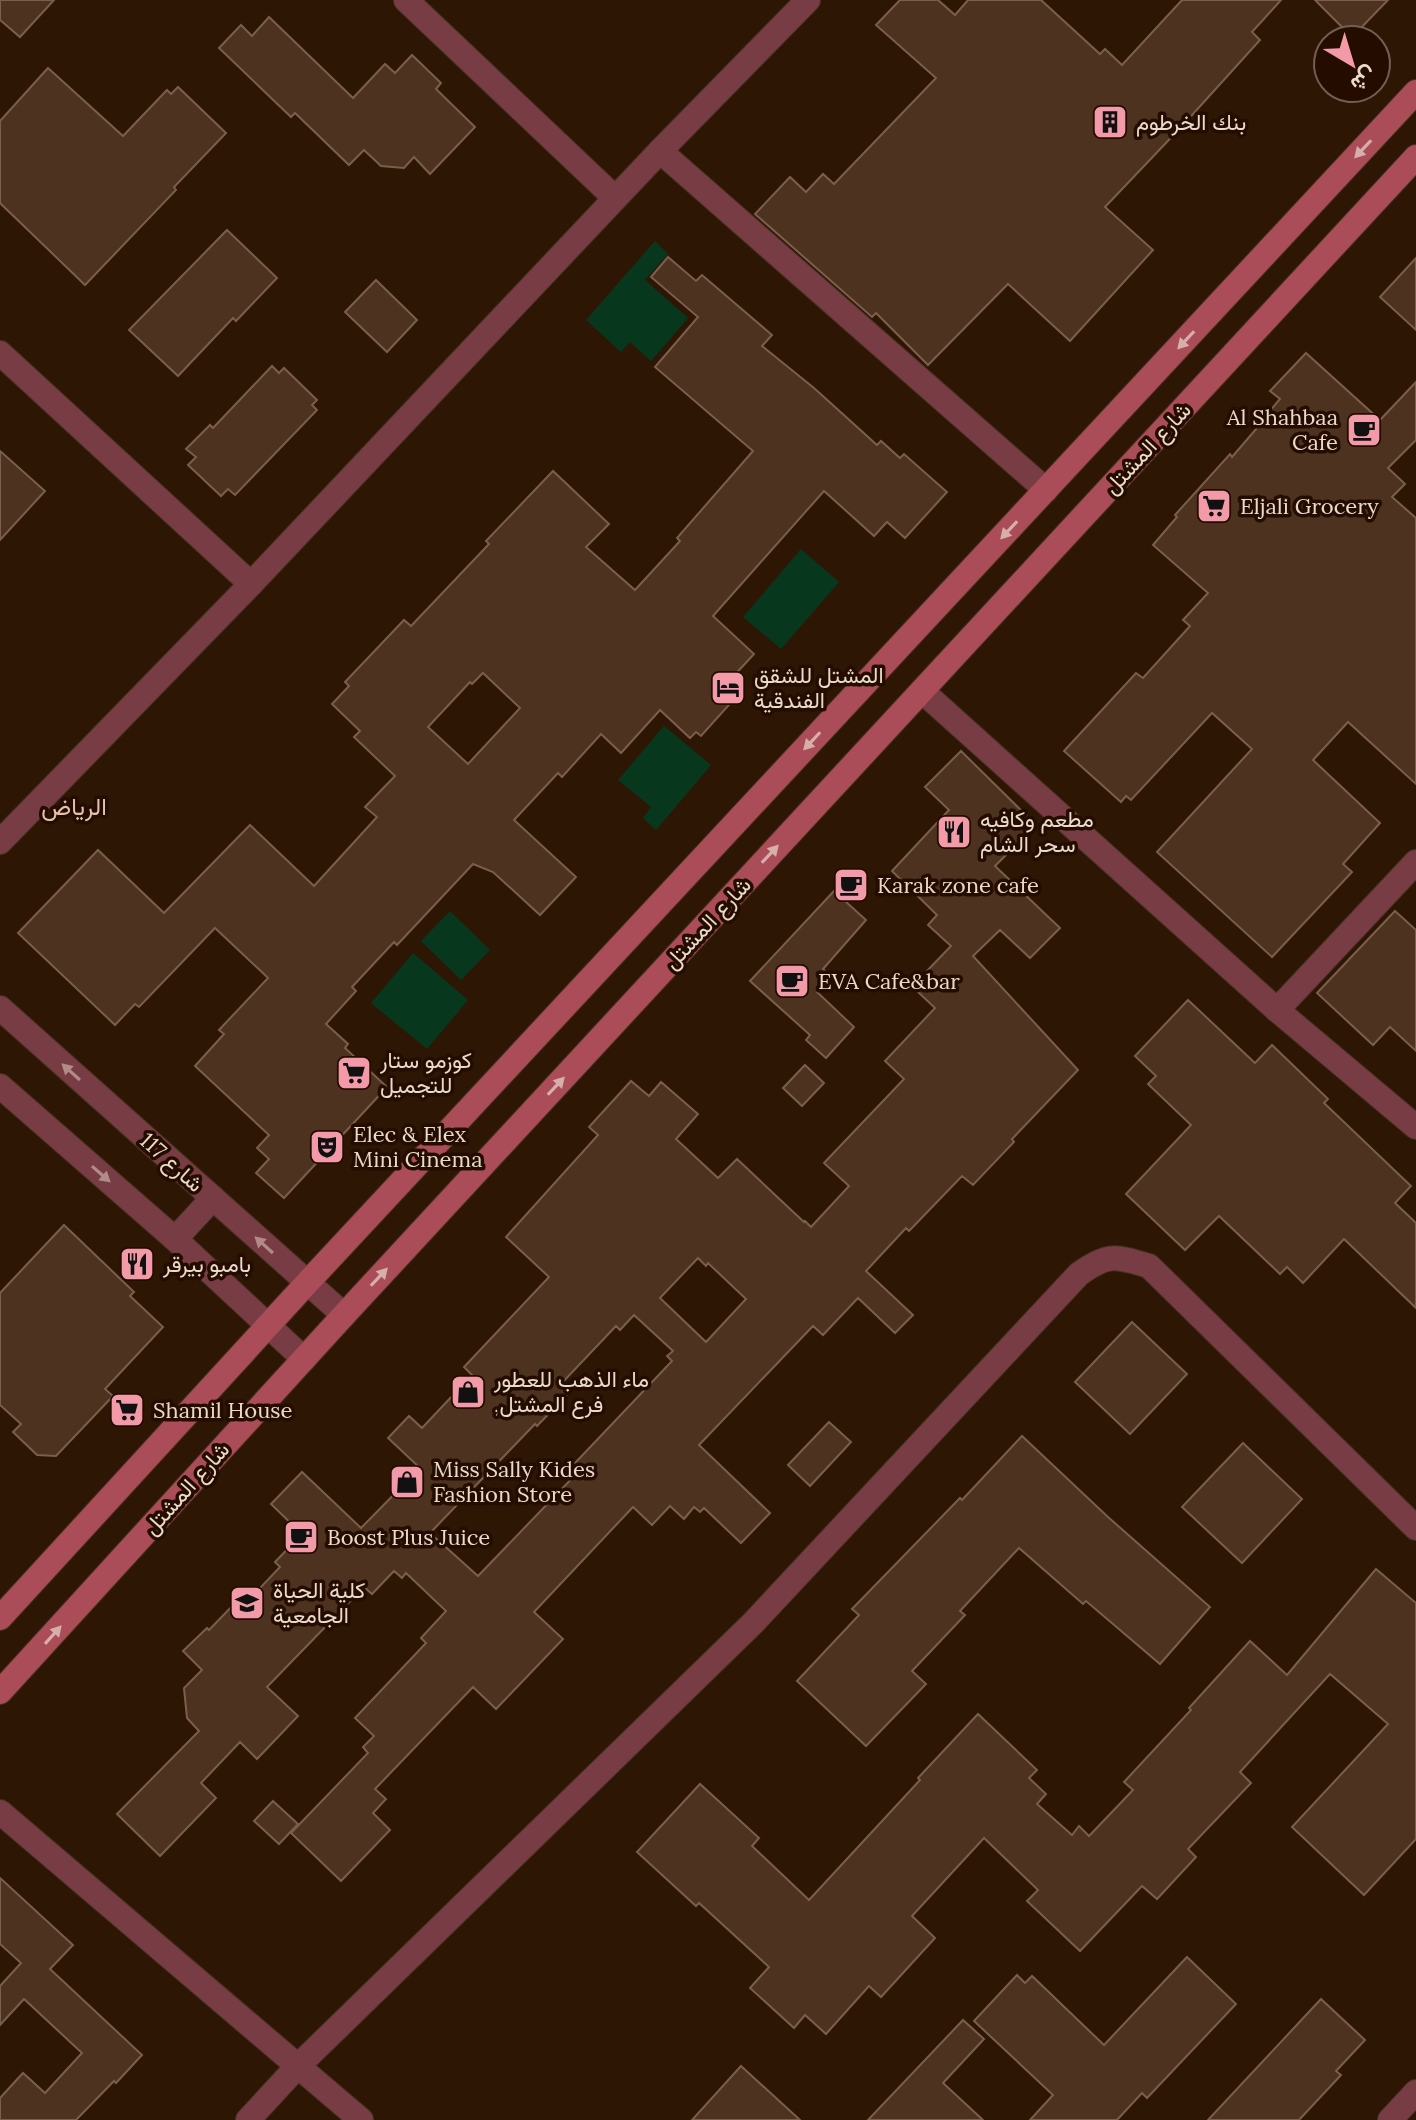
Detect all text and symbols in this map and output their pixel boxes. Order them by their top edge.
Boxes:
north arrow [1312,24,1392,104]
text: ش [1345,61,1383,99]
building icon: بنك الخرطوم [1091,103,1129,141]
place label: بنك الخرطوم [1136,108,1246,137]
one-way arrow [1354,139,1372,158]
one-way arrow [1177,330,1195,349]
street label: شارع المشتل [1097,396,1197,501]
place label: Al Shahbaa Cafe [1226,403,1338,456]
cafe icon: Al Shahbaa Cafe [1345,411,1383,449]
supermarket icon: Eljali Grocery [1195,487,1233,525]
place label: Eljali Grocery [1240,492,1379,520]
one-way arrow [1000,520,1018,539]
place label: المشتل للشقق الفندقية [754,661,884,714]
hotel icon: المشتل للشقق الفندقية [709,669,747,707]
one-way arrow [804,731,822,750]
district label: الرياض [41,791,107,822]
place label: مطعم وكافيه سحر الشام [980,805,1094,859]
restaurant icon: مطعم وكافيه سحر الشام [935,813,973,851]
one-way arrow [761,845,779,864]
cafe icon: Karak zone cafe [832,866,870,904]
street label: شارع المشتل [657,871,757,976]
place label: Karak zone cafe [877,871,1039,899]
cafe icon: EVA Cafe&bar [773,962,811,1000]
place label: EVA Cafe&bar [818,967,960,995]
place label: كوزمو ستار للتجميل [379,1046,472,1099]
supermarket icon: كوزمو ستار للتجميل [335,1054,373,1092]
one-way arrow [61,1064,81,1081]
one-way arrow [546,1077,564,1096]
place label: Elec & Elex Mini Cinema [353,1120,483,1173]
street label: شارع 117 [134,1126,210,1199]
theatre icon: Elec & Elex Mini Cinema [308,1128,346,1166]
one-way arrow [90,1165,110,1182]
one-way arrow [255,1237,274,1255]
restaurant icon: بامبو بيرقر [118,1245,156,1283]
place label: بامبو بيرقر [162,1250,251,1278]
one-way arrow [370,1268,388,1287]
place label: ماء الذهب للعطور ,فرع المشتل [493,1365,649,1419]
shop icon: ماء الذهب للعطور ,فرع المشتل [449,1373,487,1411]
supermarket icon: Shamil House [108,1391,146,1429]
place label: Shamil House [153,1396,292,1424]
street label: شارع المشتل [137,1436,236,1541]
place label: Miss Sally Kides Fashion Store [433,1455,595,1508]
shop icon: Miss Sally Kides Fashion Store [388,1463,426,1501]
cafe icon: Boost Plus Juice [282,1518,320,1556]
place label: Boost Plus Juice [327,1523,490,1551]
place label: كلية الحياة الجامعية [273,1576,366,1629]
school or university icon: كلية الحياة الجامعية [228,1584,266,1622]
one-way arrow [43,1625,61,1644]

